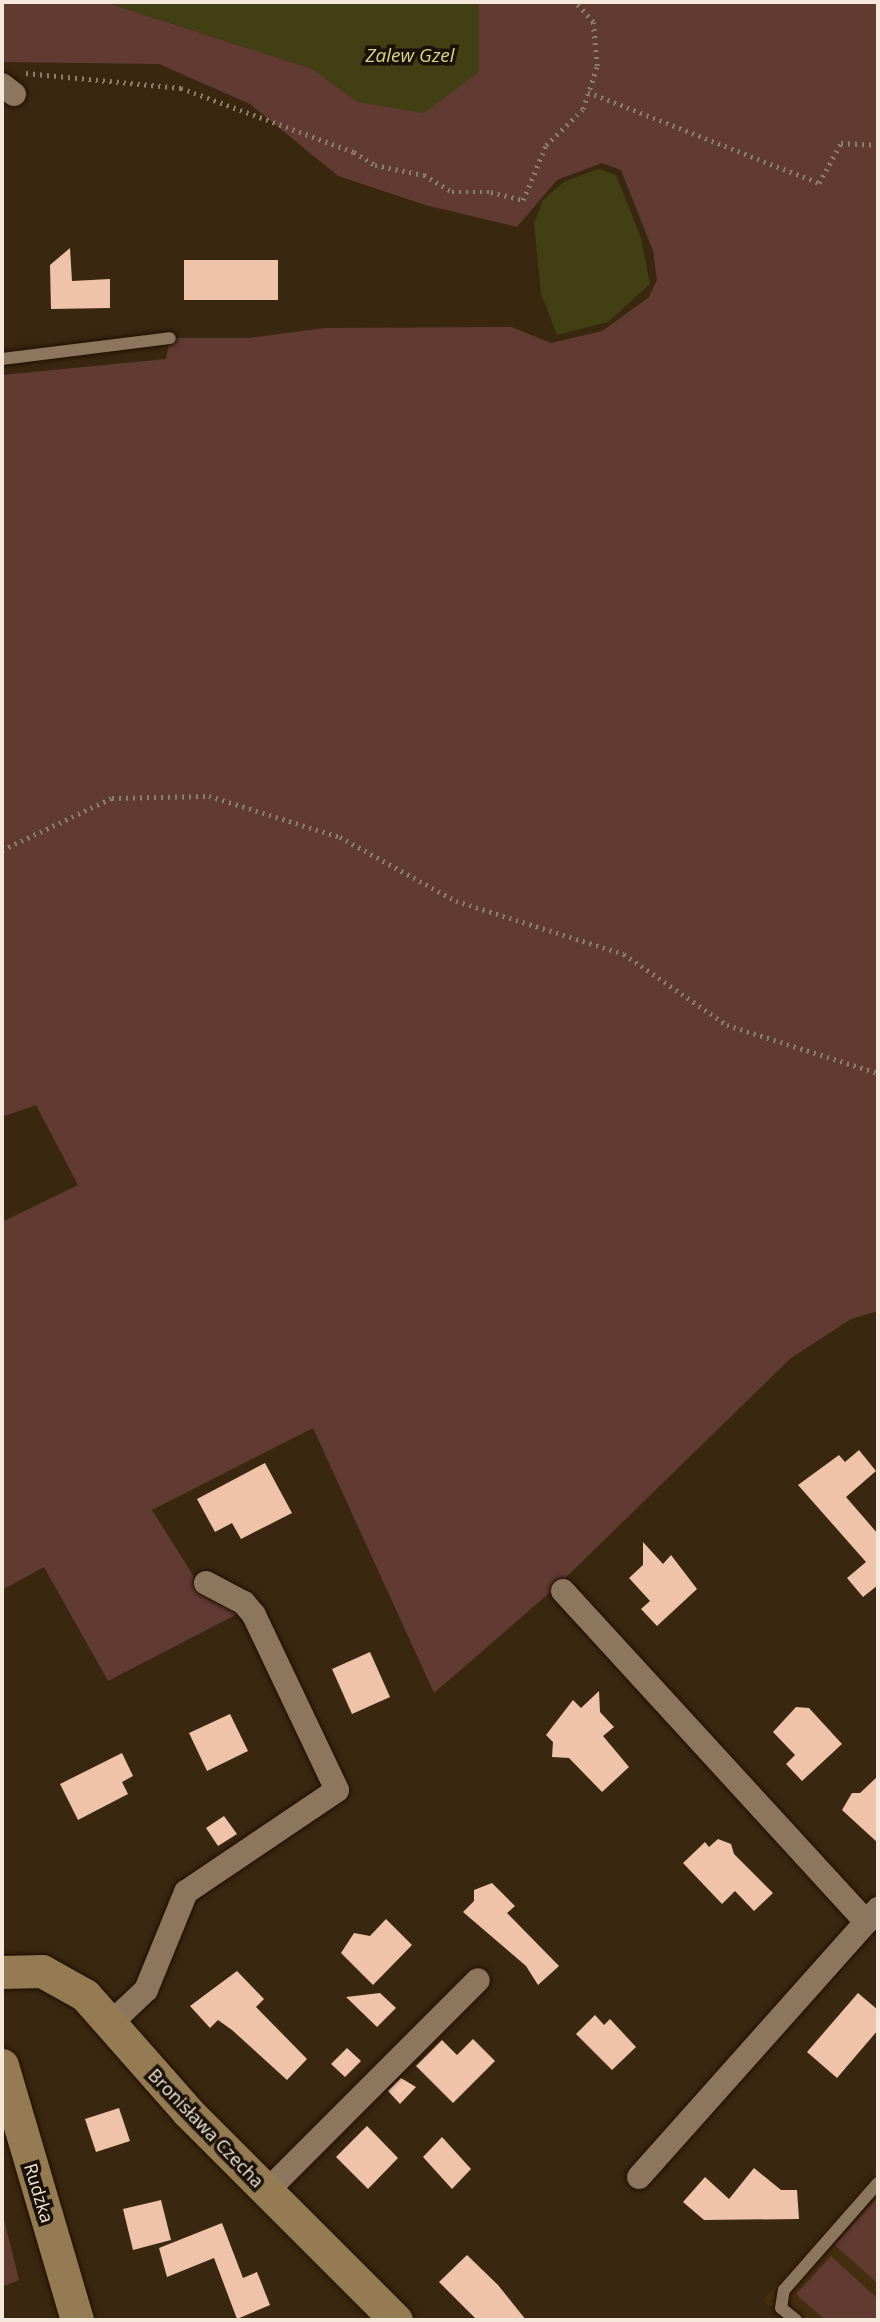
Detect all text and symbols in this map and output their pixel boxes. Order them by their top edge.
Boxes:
water label: Zalew Gzel [365,45,455,67]
street label: Bronisława Czecha [144,2064,268,2192]
street label: Rudzka [20,2161,58,2225]

